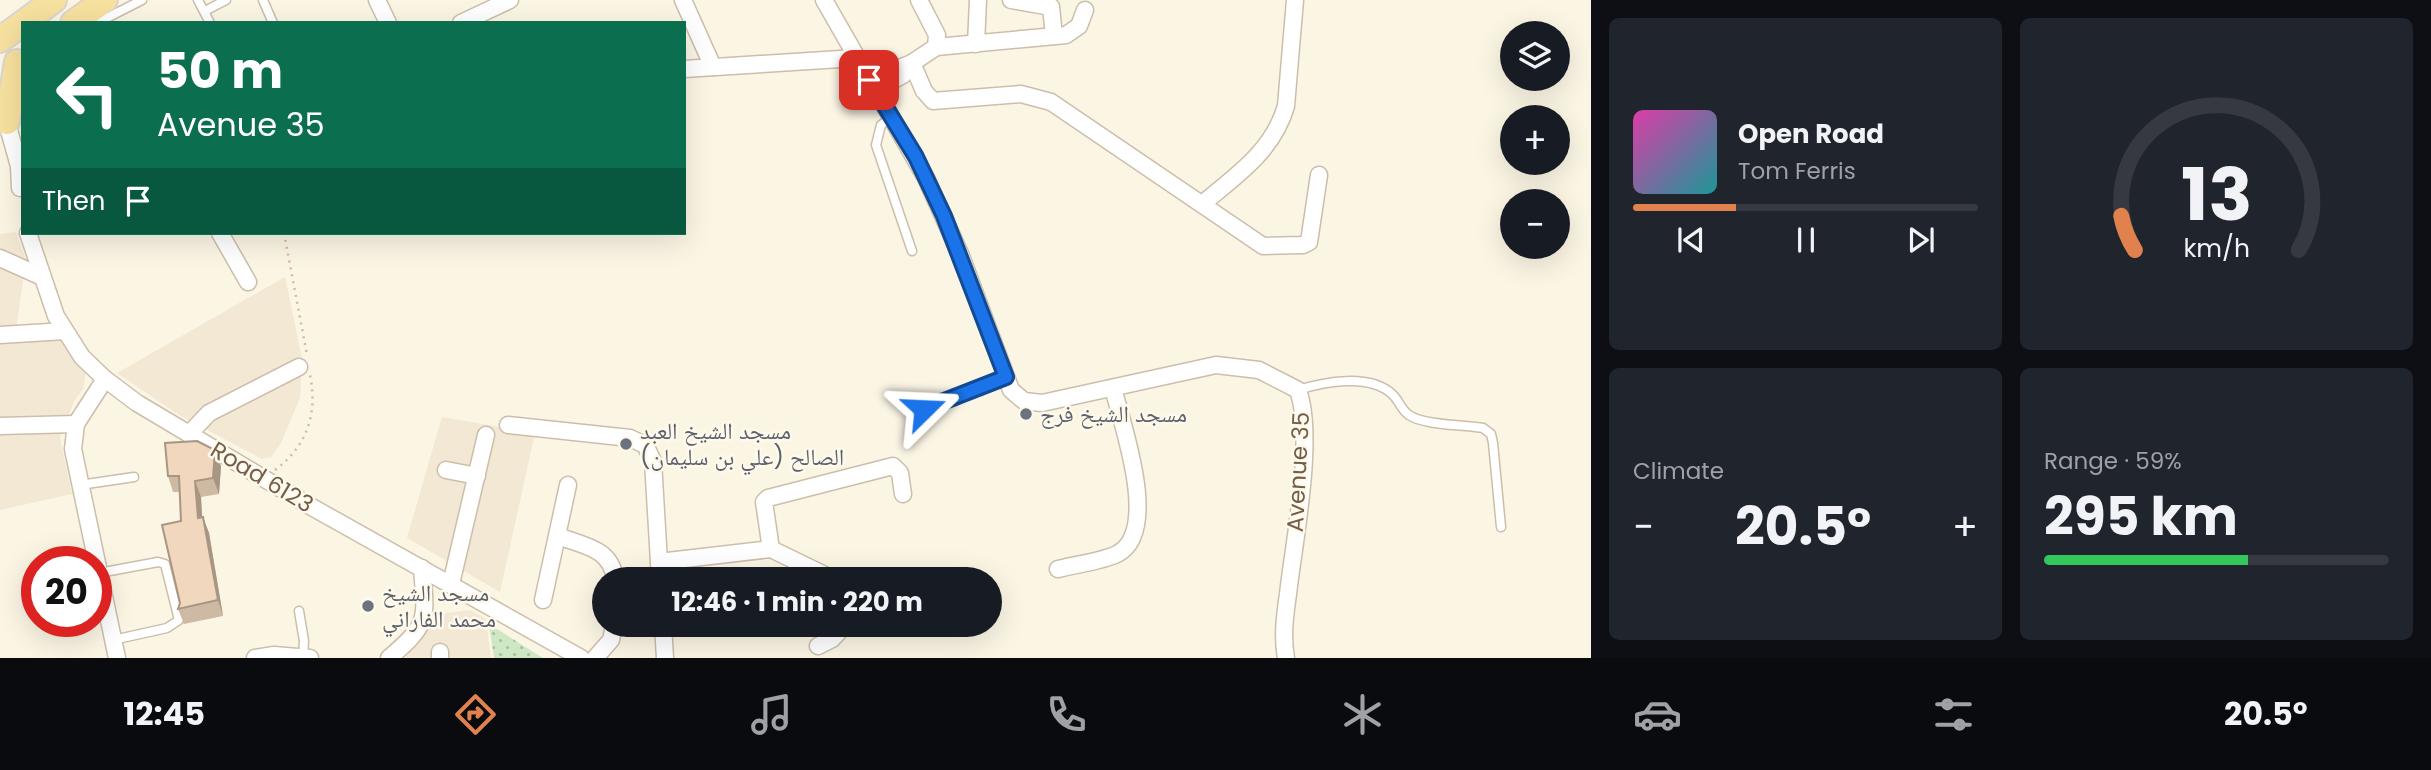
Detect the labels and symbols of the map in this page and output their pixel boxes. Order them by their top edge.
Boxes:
pin [839,50,899,110]
position arrow [887,372,961,446]
place label: مسجد الشيخ فرج [1040,398,1187,430]
marker: مسجد الشيخ فرج [1018,406,1034,422]
street label: Avenue 35 [1279,411,1317,533]
place label: مسجد الشيخ العبد الصالح (علي بن سليمان) [640,415,844,476]
street label: Road 6123 [205,434,319,520]
marker: مسجد الشيخ العبد الصالح (علي بن سليمان) [618,436,634,452]
speed limit sign: 20 [21,546,112,637]
place label: مسجد الشيخ محمد الفاراني [382,577,496,638]
marker: مسجد الشيخ محمد الفاراني [360,598,376,614]

